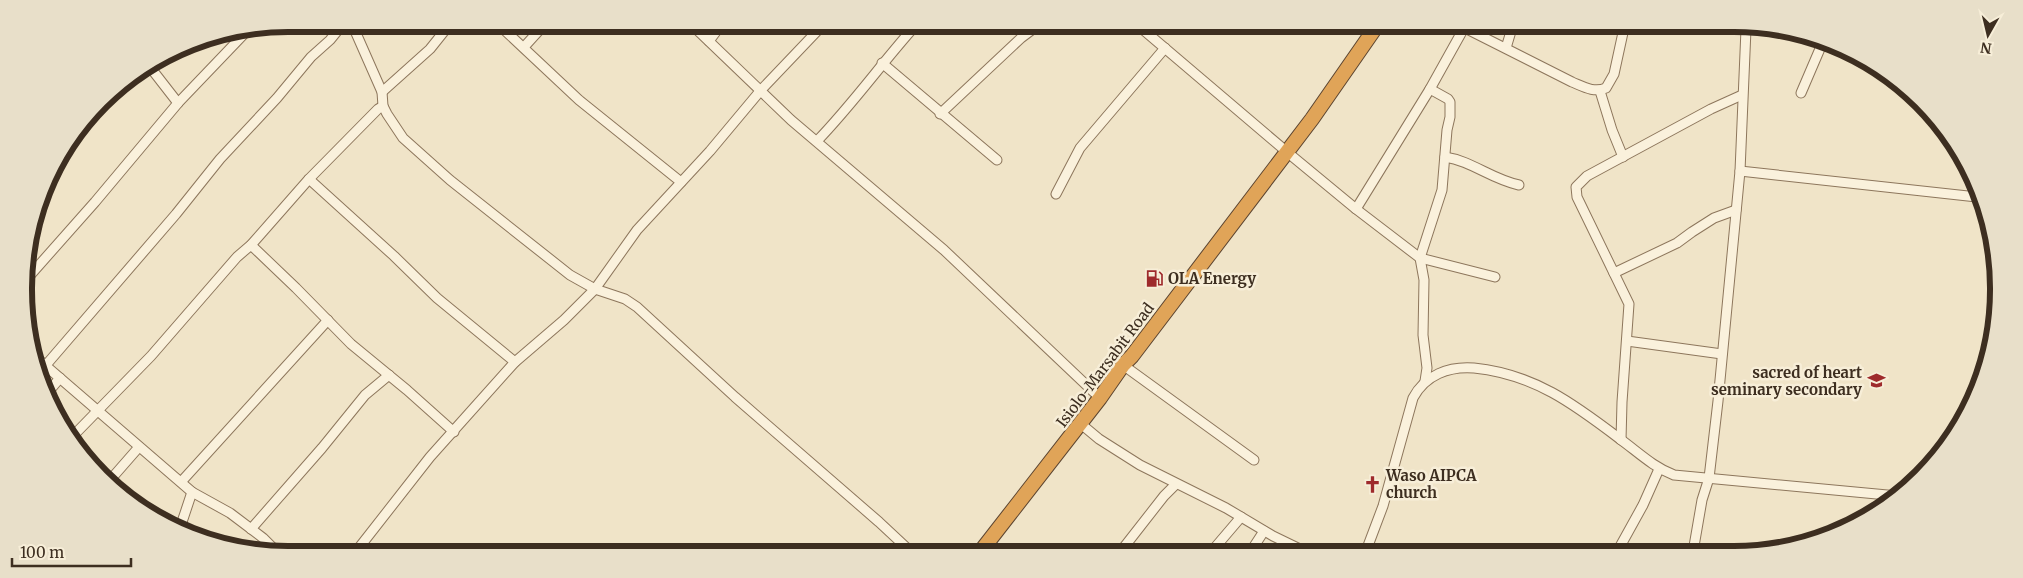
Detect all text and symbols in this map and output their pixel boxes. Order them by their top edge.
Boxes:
north arrow [1963,10,2013,60]
text: N [1979,38,1993,58]
fuel station icon: OLA Energy [1144,268,1164,288]
place label: OLA Energy [1168,269,1256,288]
street label: Isiolo-Marsabit Road [1052,299,1158,431]
place label: sacred of heart seminary secondary [1711,363,1862,399]
school or university icon: sacred of heart seminary secondary [1866,371,1886,391]
place label: Waso AIPCA church [1385,466,1477,502]
church icon: Waso AIPCA church [1362,474,1382,494]
scale bar [12,536,131,568]
text: 100 m [20,543,64,562]

